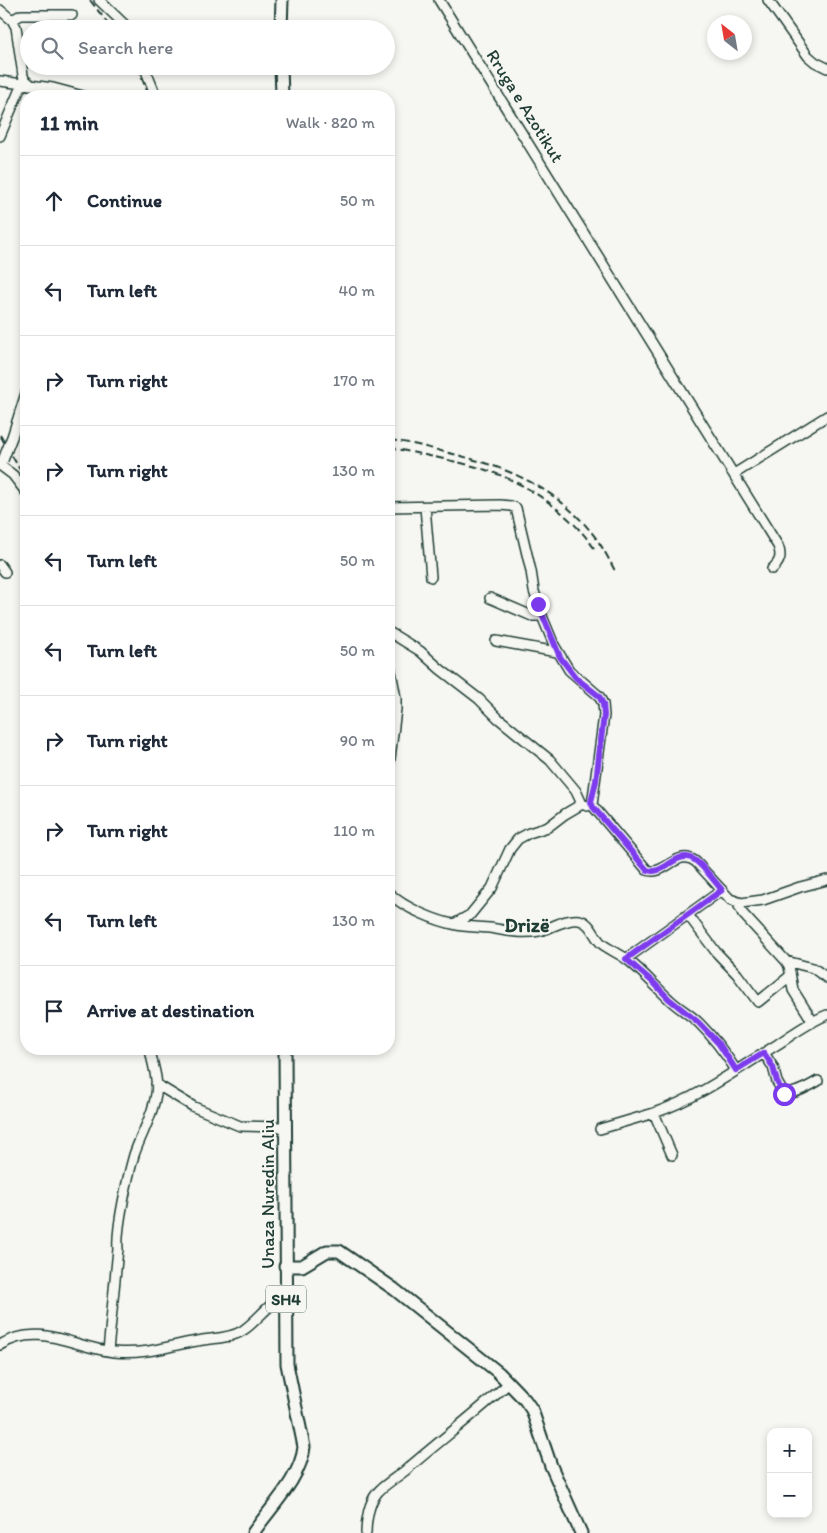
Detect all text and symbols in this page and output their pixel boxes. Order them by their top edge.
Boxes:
north arrow [707,15,752,60]
search box [20,20,395,75]
icon: search [38,34,66,62]
text: Search here [78,36,173,59]
street label: Rruga e Azotikut [481,45,569,167]
text: 11 min [40,110,98,135]
text: Walk · 820 m [286,113,375,132]
icon: ahead [40,187,68,215]
text: Continue [87,189,162,212]
text: 50 m [340,191,375,210]
icon: left [40,277,68,305]
text: Turn left [87,279,157,302]
text: 40 m [338,281,375,300]
icon: right [40,367,68,395]
text: Turn right [87,369,168,392]
text: 170 m [333,371,375,390]
icon: right [40,457,68,485]
text: Turn right [87,459,168,482]
text: 130 m [332,461,375,480]
icon: left [40,547,68,575]
text: Turn left [87,549,157,572]
text: 50 m [340,551,375,570]
route end [527,593,550,616]
icon: left [40,637,68,665]
text: Turn left [87,639,157,662]
text: 50 m [340,641,375,660]
icon: right [40,727,68,755]
text: Turn right [87,729,168,752]
text: 90 m [340,731,375,750]
icon: right [40,817,68,845]
text: Turn right [87,819,168,842]
text: 110 m [333,821,375,840]
icon: left [40,907,68,935]
text: Turn left [87,909,157,932]
text: 130 m [332,911,375,930]
district label: Drizë [505,913,550,937]
icon: arrive [40,997,68,1025]
text: Arrive at destination [87,999,254,1022]
route start [773,1083,796,1106]
street label: Unaza Nuredin Aliu [257,1119,279,1269]
road number: SH4 [266,1286,306,1312]
map controls [767,1428,812,1518]
button: + [767,1428,812,1473]
button: − [767,1473,812,1518]

